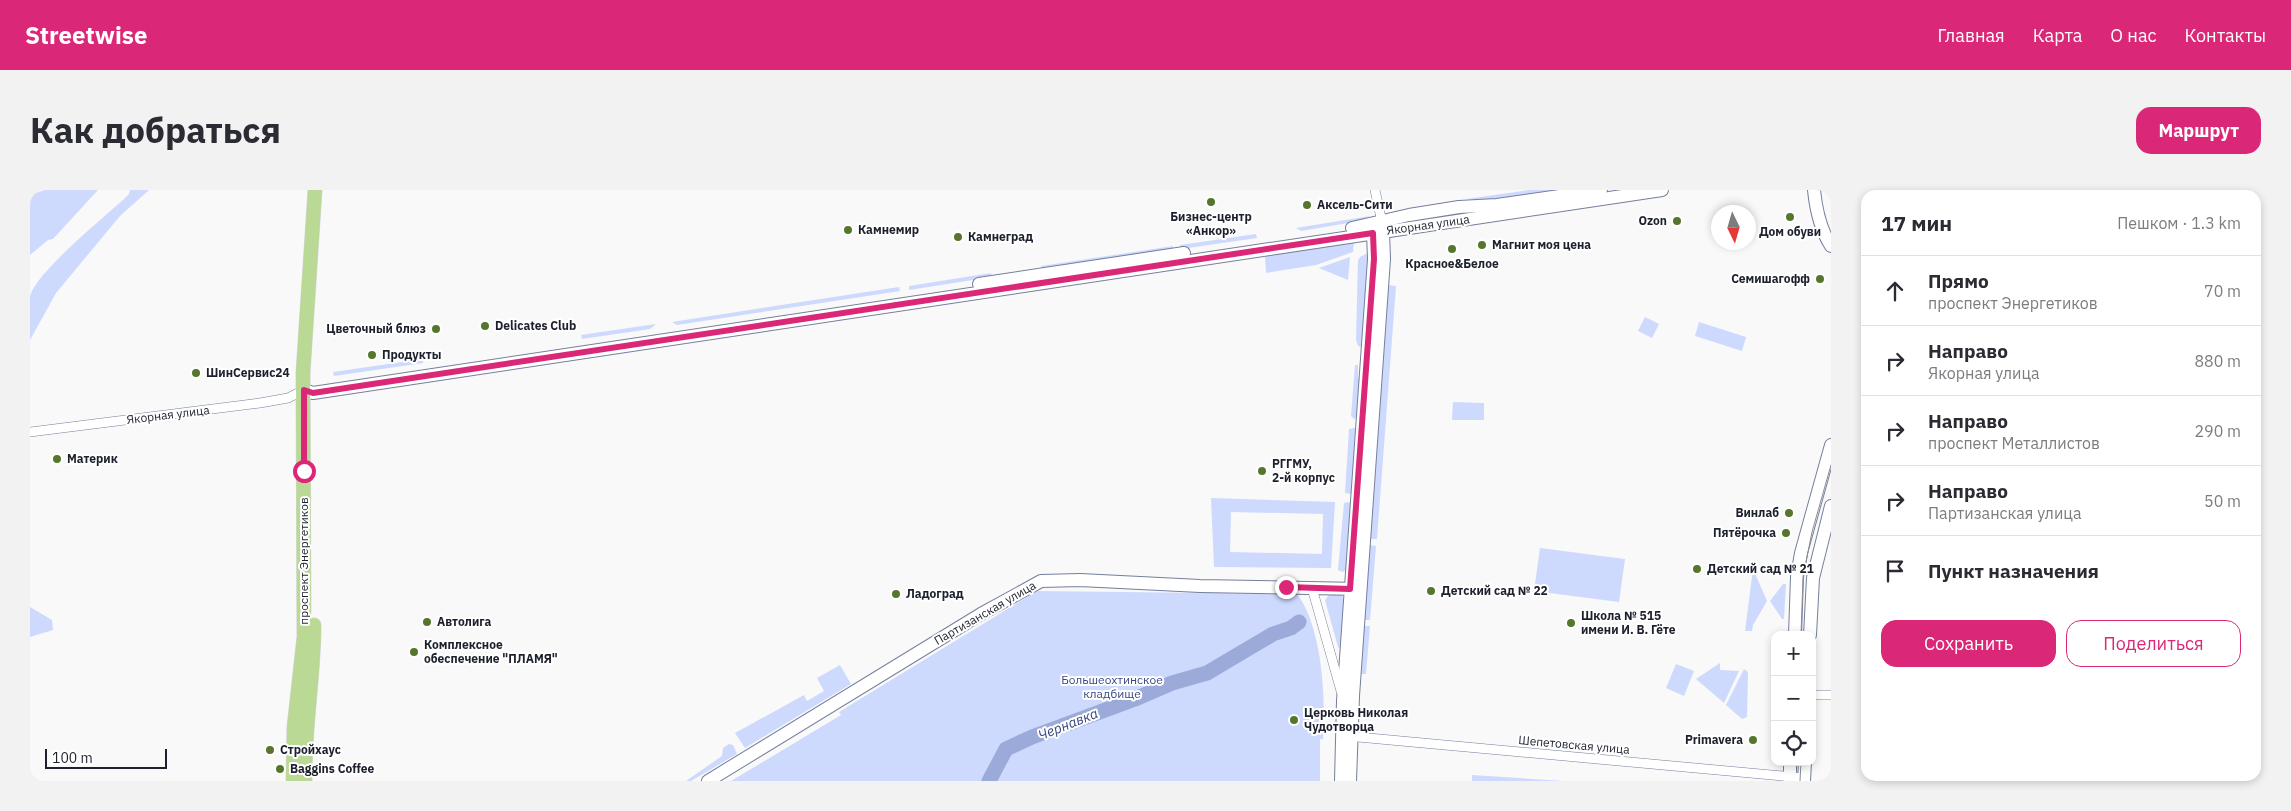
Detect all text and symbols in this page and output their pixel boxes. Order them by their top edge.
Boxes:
text: Streetwise [25,19,147,51]
text: Главная [1937,24,2005,47]
text: Карта [2033,24,2082,47]
text: О нас [2110,24,2157,47]
text: Контакты [2185,24,2266,47]
text: Как добраться [30,107,281,153]
button: Маршрут [2136,107,2261,154]
marker: Бизнес-центр «Анкор» [1205,196,1217,208]
place label: Аксель-Сити [1317,197,1393,212]
marker: Аксель-Сити [1301,199,1313,211]
north arrow [1711,205,1756,250]
place label: Бизнес-центр «Анкор» [1170,209,1252,238]
text: 17 мин [1881,209,1952,237]
street label: Якорная улица [1385,211,1471,238]
marker: Дом обуви [1784,211,1796,223]
place label: Ozon [1638,213,1667,228]
text: Пешком · 1.3 km [2117,213,2241,233]
marker: Ozon [1671,215,1683,227]
place label: Камнемир [858,222,919,237]
marker: Камнемир [842,224,854,236]
place label: Дом обуви [1759,224,1821,239]
place label: Камнеград [968,229,1033,244]
marker: Камнеград [952,231,964,243]
place label: Магнит моя цена [1492,237,1591,252]
marker: Магнит моя цена [1476,239,1488,251]
marker: Красное&Белое [1446,243,1458,255]
place label: Красное&Белое [1405,256,1499,271]
text: Прямо [1928,269,1989,293]
place label: Семишагофф [1731,271,1810,286]
marker: Семишагофф [1814,273,1826,285]
icon: ahead [1881,277,1909,305]
text: 70 m [2204,281,2241,301]
text: проспект Энергетиков [1928,293,2098,313]
place label: Delicates Club [495,318,576,333]
marker: Delicates Club [479,320,491,332]
place label: Цветочный блюз [326,321,426,336]
marker: Цветочный блюз [430,323,442,335]
text: Направо [1928,339,2008,363]
place label: Продукты [382,347,441,362]
icon: right [1881,347,1909,375]
marker: Продукты [366,349,378,361]
text: 880 m [2194,351,2241,371]
text: Якорная улица [1928,363,2040,383]
place label: ШинCервис24 [206,365,290,380]
marker: ШинCервис24 [190,367,202,379]
street label: Якорная улица [125,402,211,427]
text: Направо [1928,409,2008,433]
icon: right [1881,417,1909,445]
text: 290 m [2194,421,2241,441]
text: проспект Металлистов [1928,433,2100,453]
place label: Материк [67,451,118,466]
marker: Материк [51,453,63,465]
place label: РГГМУ, 2-й корпус [1272,456,1335,485]
route start [293,460,316,483]
marker: РГГМУ, 2-й корпус [1256,465,1268,477]
text: Направо [1928,479,2008,503]
icon: right [1881,487,1909,515]
text: 50 m [2204,491,2241,511]
street label: проспект Энергетиков [296,497,311,625]
text: Партизанская улица [1928,503,2081,523]
place label: Винлаб [1735,505,1779,520]
marker: Винлаб [1783,507,1795,519]
place label: Пятёрочка [1713,525,1776,540]
marker: Пятёрочка [1780,527,1792,539]
icon: arrive [1881,557,1909,585]
text: Пункт назначения [1928,559,2099,583]
place label: Детский сад № 21 [1707,561,1814,576]
marker: Детский сад № 21 [1691,563,1703,575]
route end [1275,576,1298,599]
street label: Партизанская улица [931,577,1039,648]
place label: Детский сад № 22 [1441,583,1548,598]
marker: Детский сад № 22 [1425,585,1437,597]
place label: Ладоград [906,586,964,601]
marker: Ладоград [890,588,902,600]
place label: Школа № 515 имени И. В. Гёте [1581,608,1676,637]
place label: Автолига [437,614,492,629]
marker: Автолига [421,616,433,628]
marker: Школа № 515 имени И. В. Гёте [1565,617,1577,629]
button: Сохранить [1881,620,2056,667]
button: Поделиться [2066,620,2241,667]
map controls [1771,631,1816,766]
button: + [1771,631,1816,676]
place label: Комплексное обеспечение "ПЛАМЯ" [424,637,558,666]
marker: Комплексное обеспечение "ПЛАМЯ" [408,646,420,658]
park label: Большеохтинское кладбище [1061,672,1163,701]
button: − [1771,676,1816,721]
water label: Чернавка [1036,704,1100,744]
place label: Церковь Николая Чудотворца [1304,705,1408,734]
marker: Церковь Николая Чудотворца [1288,714,1300,726]
button: locate [1771,721,1816,766]
street label: Шепетовская улица [1518,732,1631,757]
place label: Primavera [1685,732,1743,747]
marker: Primavera [1747,734,1759,746]
place label: Стройхаус [280,742,341,757]
marker: Стройхаус [264,744,276,756]
scale bar [45,746,168,769]
text: 100 m [52,749,93,767]
place label: Baggins Coffee [290,761,375,776]
marker: Baggins Coffee [274,763,286,775]

